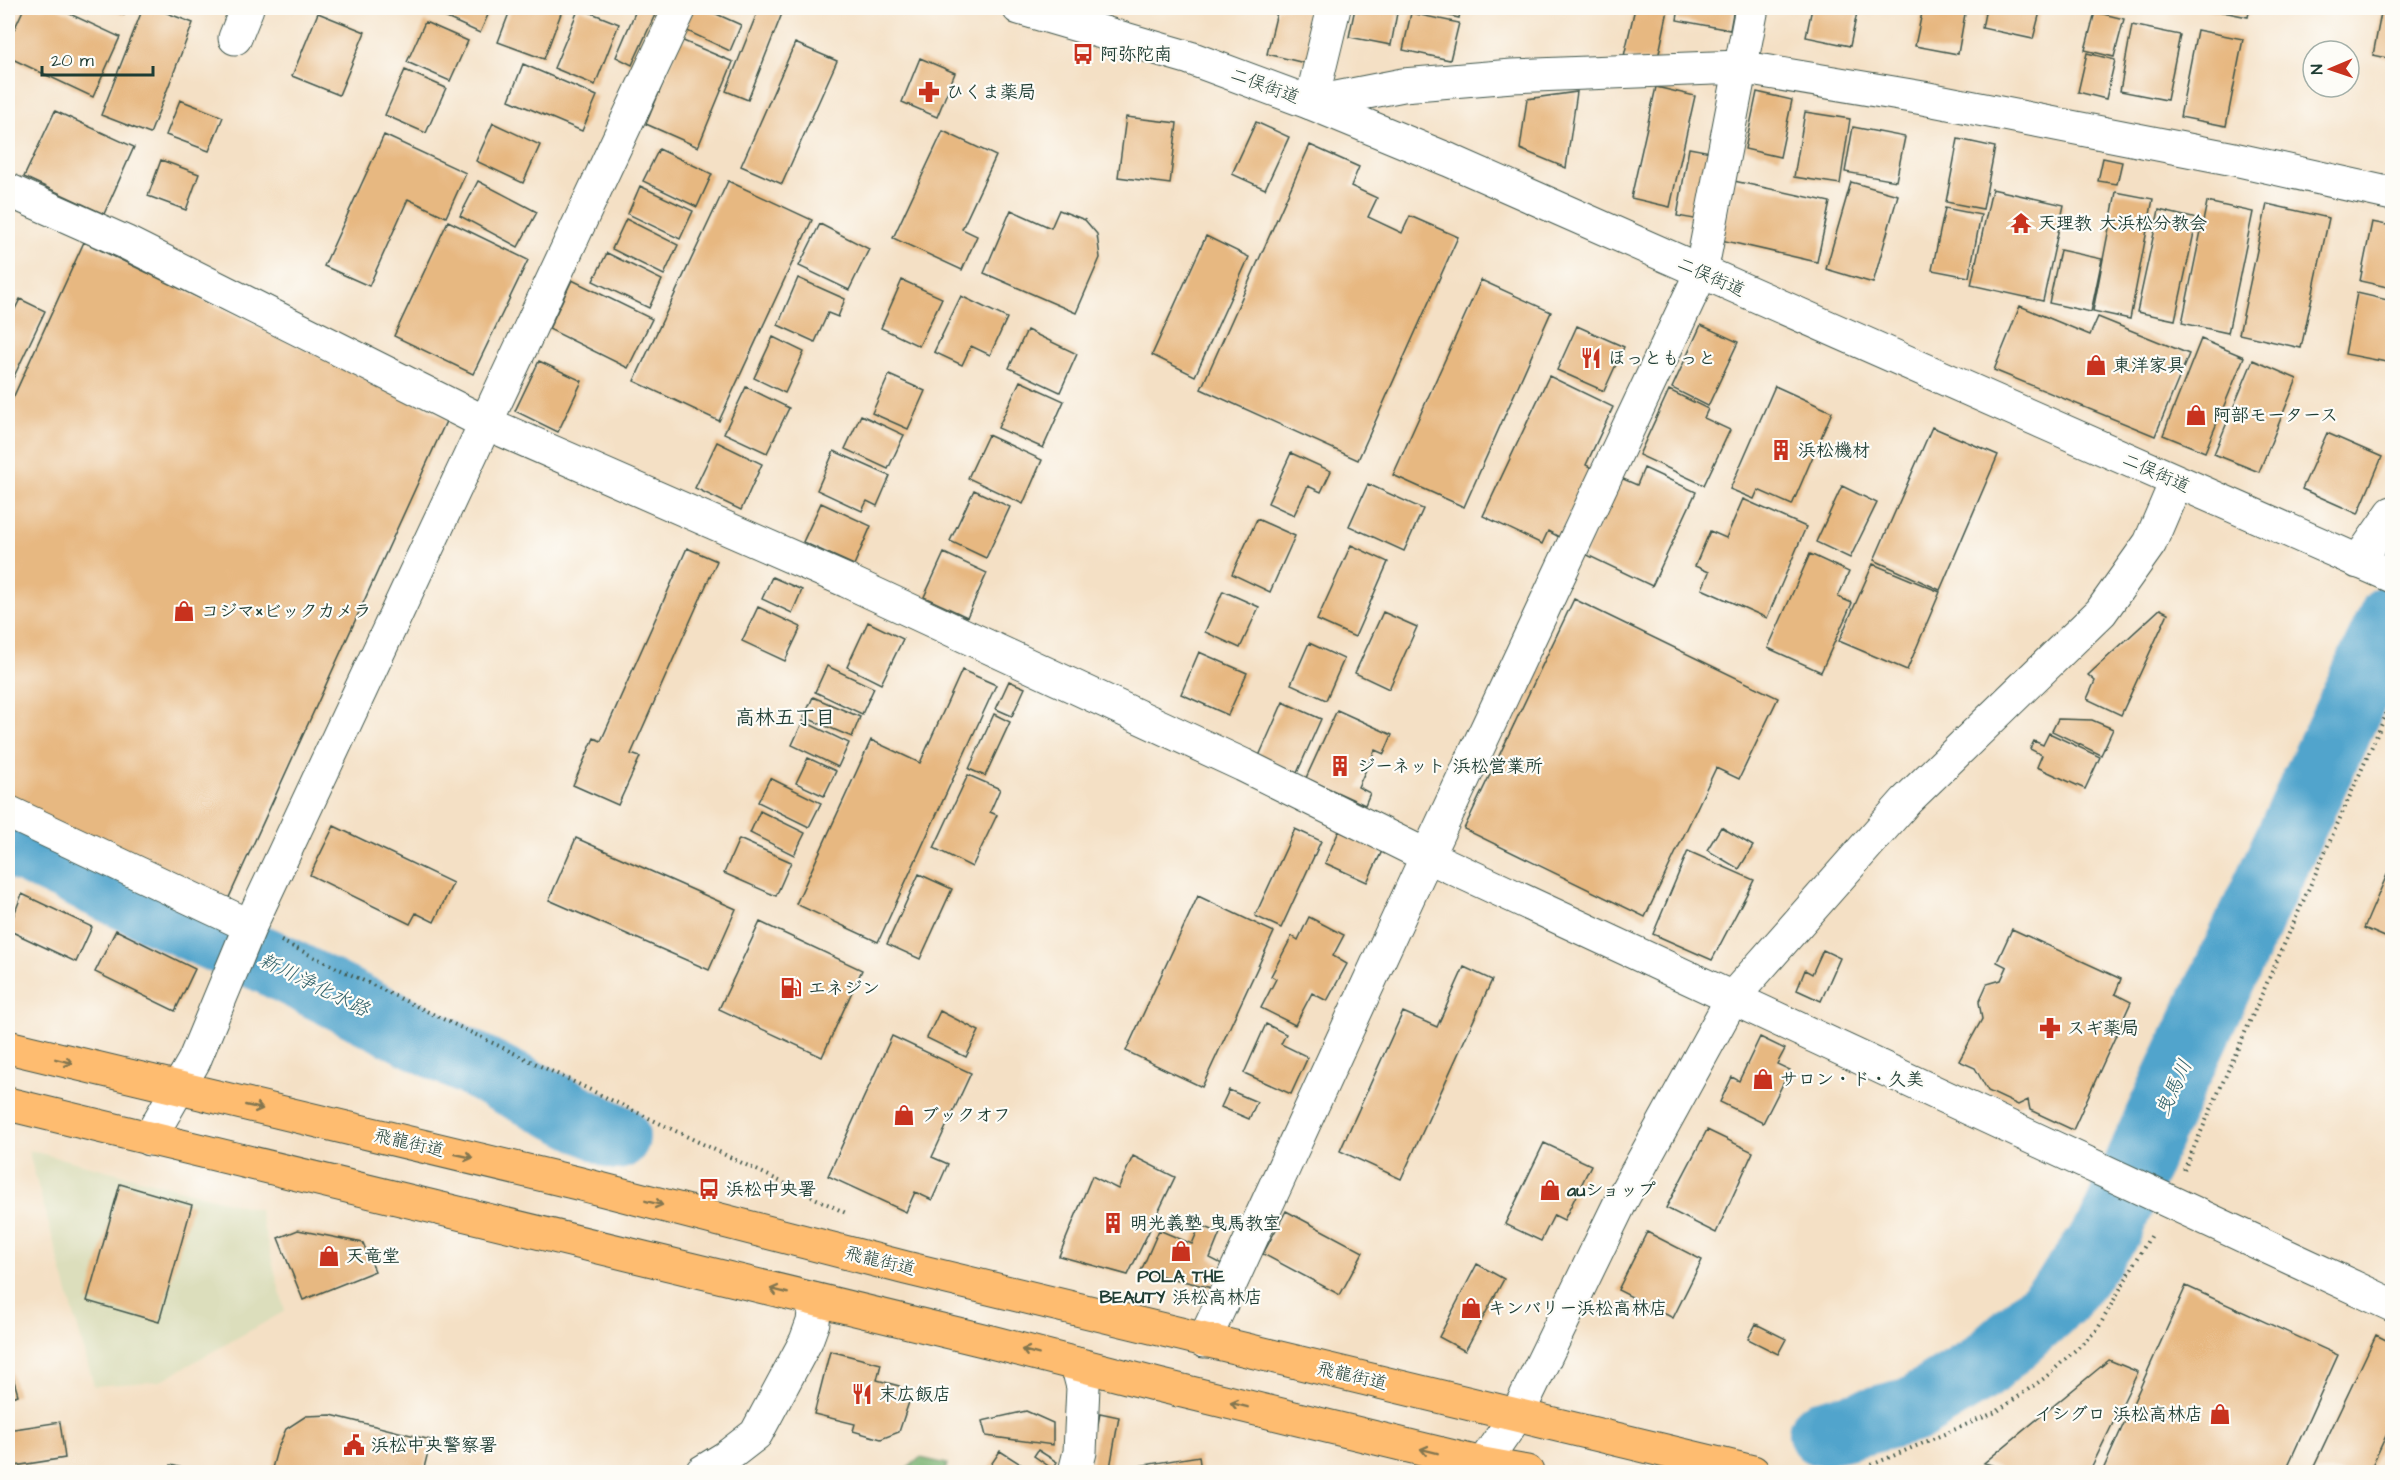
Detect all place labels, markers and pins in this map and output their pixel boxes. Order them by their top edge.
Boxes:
bus stop icon: 阿弥陀南 [1071,42,1095,66]
place label: 阿弥陀南 [1100,42,1172,67]
pharmacy icon: ひくま薬局 [917,80,941,104]
place label: ひくま薬局 [946,80,1036,105]
temple icon: 天理教 大浜松分教会 [2009,211,2033,235]
place label: 天理教 大浜松分教会 [2038,211,2207,236]
restaurant icon: ほっともっと [1579,346,1603,370]
place label: ほっともっと [1608,346,1716,371]
shop icon: 東洋家具 [2084,353,2108,377]
place label: 東洋家具 [2113,353,2185,378]
shop icon: 阿部モータース [2184,403,2208,427]
place label: 阿部モータース [2213,403,2338,428]
building icon: 浜松機材 [1769,438,1793,462]
place label: 浜松機材 [1798,438,1870,463]
shop icon: コジマ×ビックカメラ [172,599,196,623]
place label: コジマ×ビックカメラ [201,599,371,624]
building icon: ジーネット 浜松営業所 [1328,754,1352,778]
place label: ジーネット 浜松営業所 [1357,754,1543,779]
fuel station icon: エネジン [779,976,803,1000]
place label: エネジン [808,976,880,1001]
pharmacy icon: スギ薬局 [2038,1016,2062,1040]
place label: スギ薬局 [2067,1016,2139,1041]
shop icon: サロン・ド・久美 [1751,1067,1775,1091]
place label: サロン・ド・久美 [1780,1067,1924,1092]
shop icon: ブックオフ [892,1103,916,1127]
place label: ブックオフ [921,1103,1011,1128]
bus stop icon: 浜松中央署 [697,1177,721,1201]
place label: 浜松中央署 [726,1177,816,1202]
shop icon: auショップ [1538,1178,1562,1202]
place label: auショップ [1566,1178,1656,1203]
building icon: 明光義塾 曳馬教室 [1101,1211,1125,1235]
place label: 明光義塾 曳馬教室 [1130,1211,1281,1236]
shop icon: POLA THE BEAUTY 浜松高林店 [1169,1239,1193,1263]
shop icon: 天竜堂 [317,1244,341,1268]
place label: 天竜堂 [346,1244,400,1269]
place label: POLA THE BEAUTY 浜松高林店 [1099,1264,1263,1310]
shop icon: キンバリー浜松高林店 [1459,1296,1483,1320]
place label: キンバリー浜松高林店 [1488,1296,1667,1321]
restaurant icon: 末広飯店 [850,1382,874,1406]
place label: 末広飯店 [879,1382,951,1407]
place label: イシグロ 浜松高林店 [2034,1402,2203,1427]
shop icon: イシグロ 浜松高林店 [2208,1402,2232,1426]
public building icon: 浜松中央警察署 [342,1433,366,1457]
place label: 浜松中央警察署 [371,1433,497,1458]

